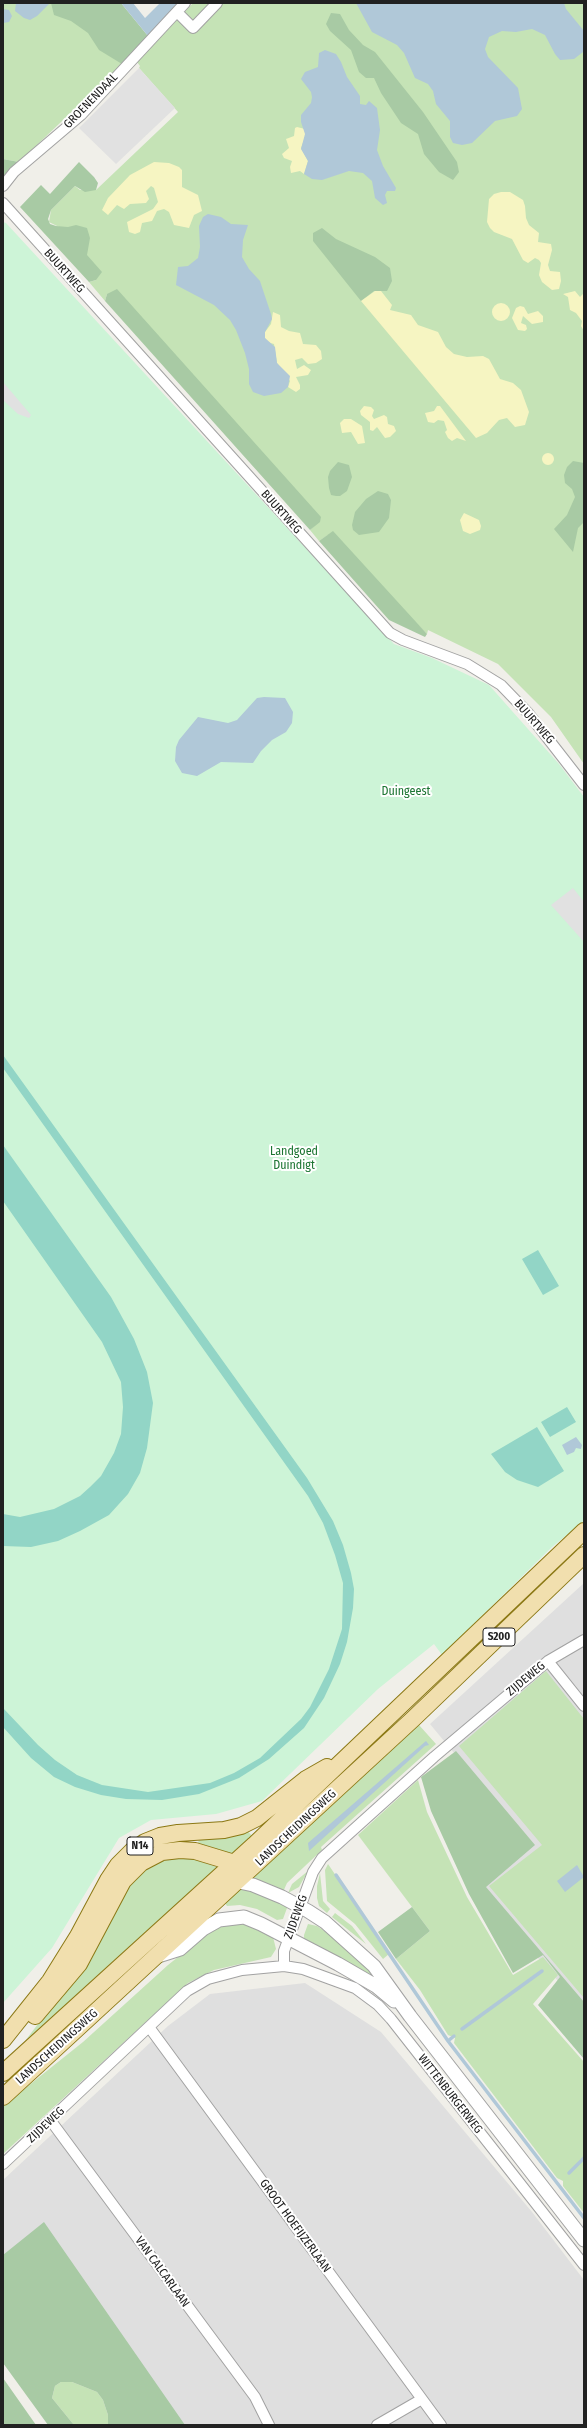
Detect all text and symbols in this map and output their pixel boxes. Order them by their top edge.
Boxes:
street label: GROENENDAAL [61,70,121,132]
street label: BUURTWEG [41,246,87,296]
street label: BUURTWEG [258,487,304,537]
street label: BUURTWEG [511,697,557,747]
park label: Duingeest [382,785,430,799]
park label: Landgoed Duindigt [270,1145,318,1173]
road number: S200 [483,1628,515,1646]
street label: ZIJDEWEG [504,1659,548,1699]
street label: LANDSCHEIDINGSWEG [253,1787,339,1869]
road number: N14 [127,1837,153,1855]
street label: ZIJDEWEG [281,1893,311,1941]
street label: LANDSCHEIDINGSWEG [13,2006,101,2088]
street label: WITTENBURGERWEG [415,2052,485,2136]
street label: ZIJDEWEG [24,2104,68,2146]
street label: GROOT HOEFIJZERLAAN [256,2177,334,2275]
street label: VAN CALCARLAAN [132,2234,192,2310]

